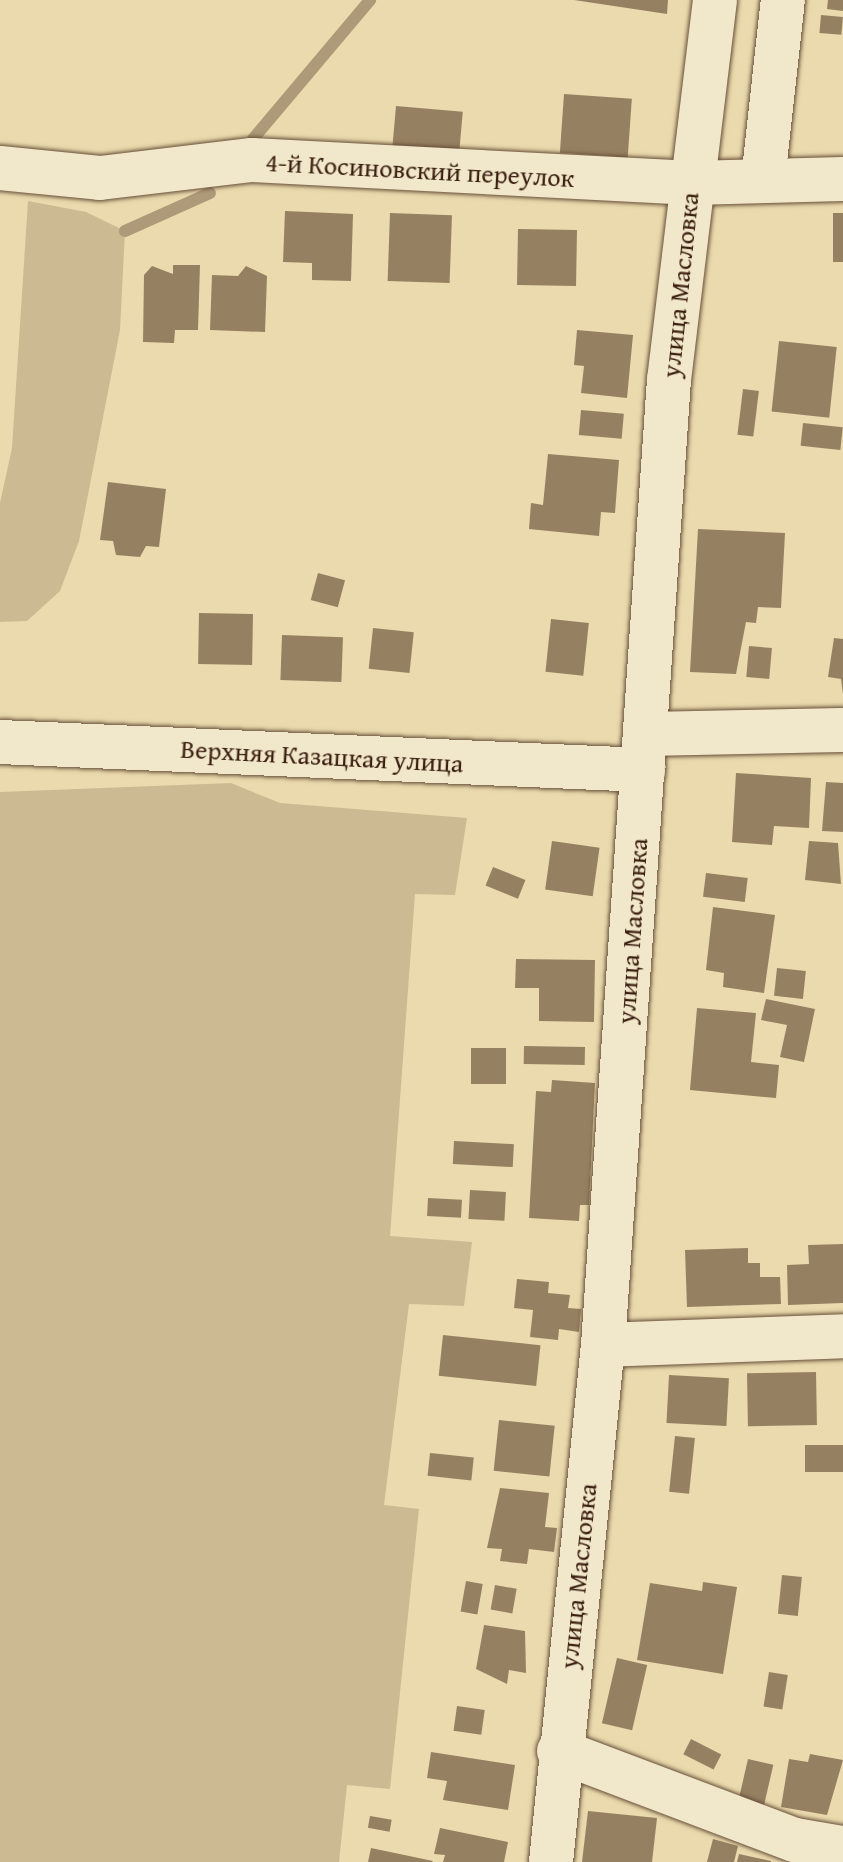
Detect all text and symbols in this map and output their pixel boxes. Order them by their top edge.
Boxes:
street label: 4-й Косиновский переулок [265,146,575,194]
street label: улица Масловка [655,191,705,379]
street label: Верхняя Казацкая улица [180,733,464,779]
street label: улица Масловка [610,837,654,1025]
street label: улица Масловка [553,1482,603,1670]

